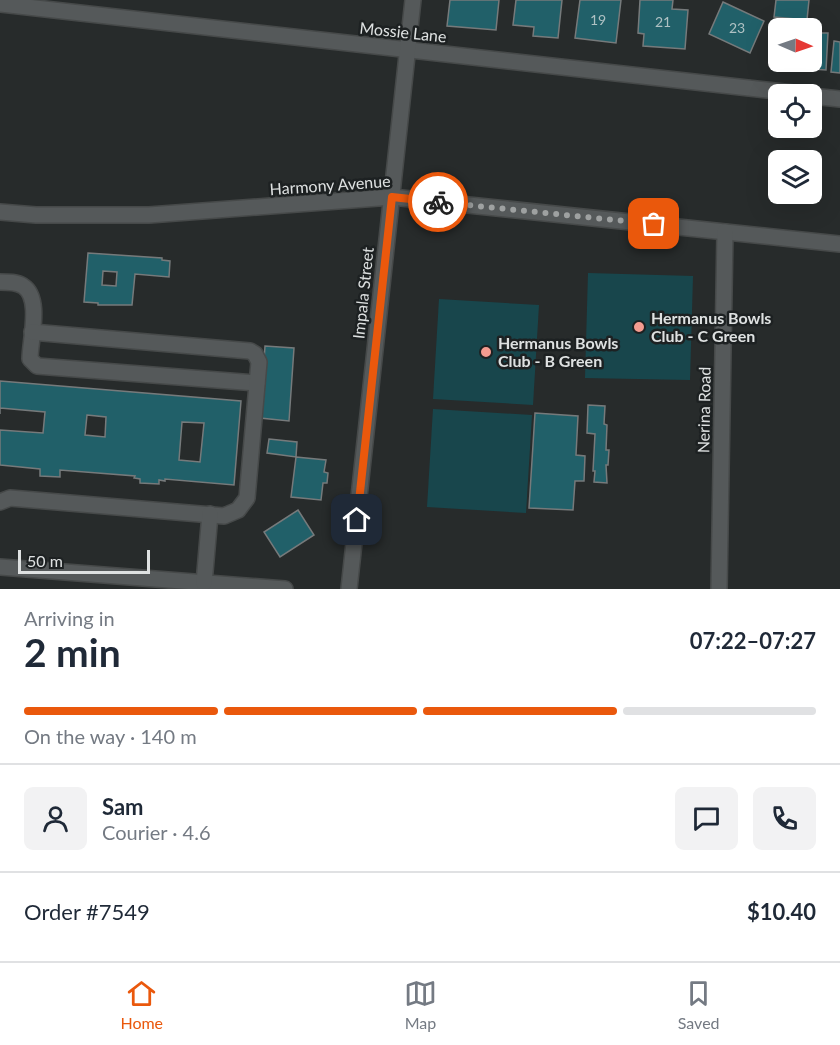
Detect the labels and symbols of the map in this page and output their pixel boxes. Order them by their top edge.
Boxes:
house number: 19 [590,11,606,28]
house number: 21 [655,13,671,30]
street label: Mossie Lane [359,17,448,46]
north arrow [768,18,822,72]
house number: 23 [729,19,745,36]
street label: Harmony Avenue [269,171,391,198]
courier [408,172,468,232]
pin [628,198,679,249]
street label: Impala Street [348,246,377,340]
place label: Hermanus Bowls Club - C Green [651,308,771,345]
marker: Hermanus Bowls Club - C Green [632,320,646,334]
place label: Hermanus Bowls Club - B Green [498,333,618,370]
marker: Hermanus Bowls Club - B Green [479,345,493,359]
street label: Nerina Road [693,367,714,453]
pin [331,494,382,545]
scale bar [18,547,150,574]

